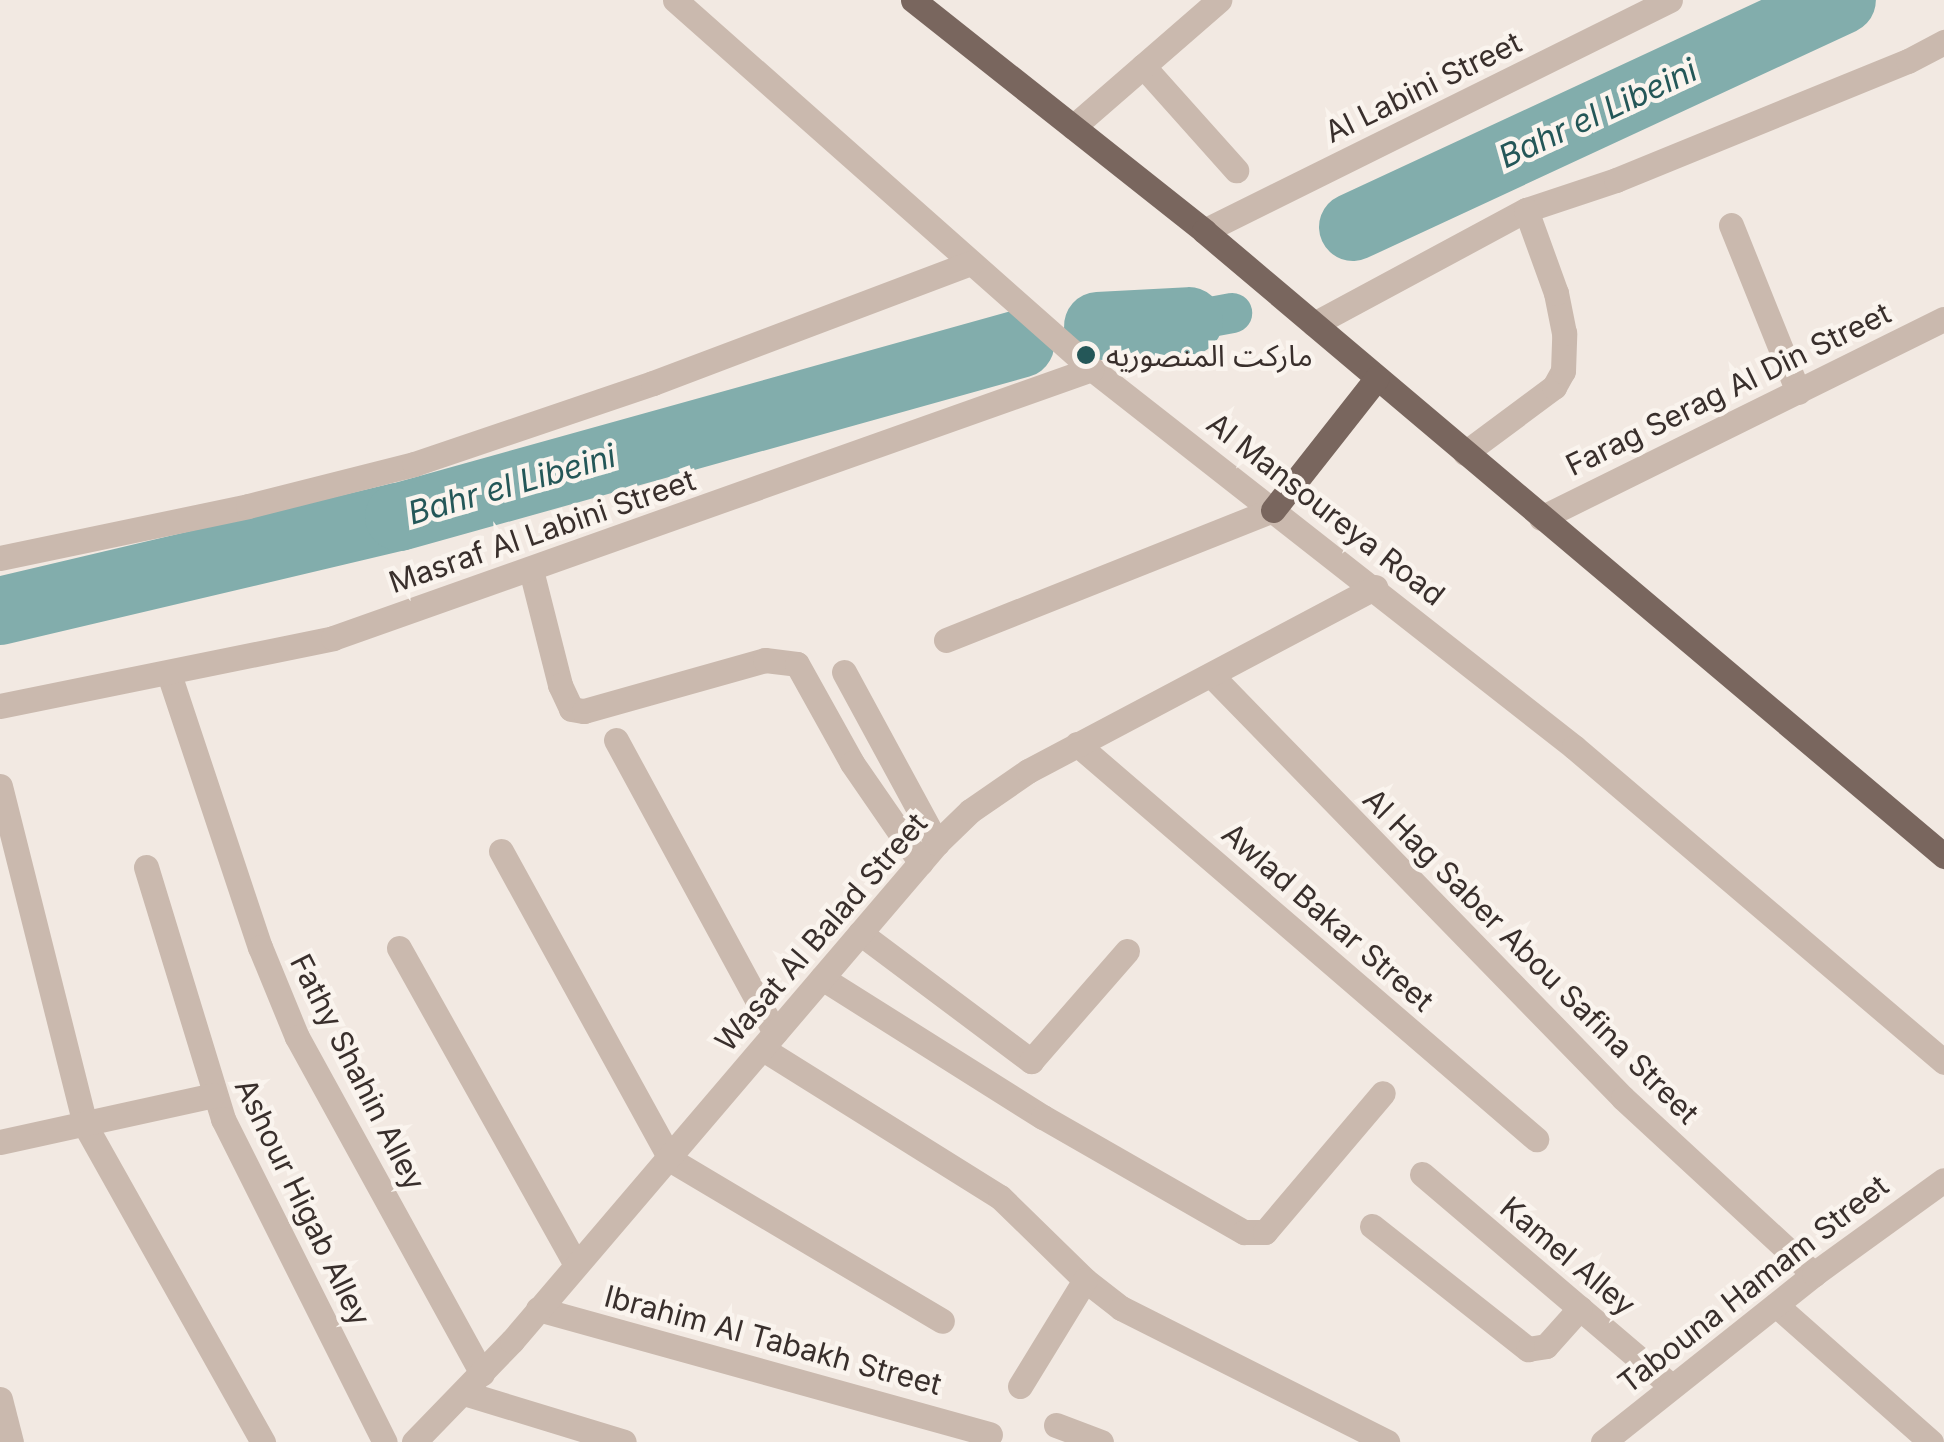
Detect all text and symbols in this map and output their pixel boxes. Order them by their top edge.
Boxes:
street label: Al Labini Street [1319,24,1527,150]
water label: Bahr el Libeini [1493,51,1703,177]
street label: Farag Serag Al Din Street [1560,295,1896,483]
place label: ماركت المنصوريه [1106,337,1313,373]
marker: ماركت المنصوريه [1075,344,1097,366]
street label: Al Mansoureya Road [1200,405,1452,613]
water label: Bahr el Libeini [404,437,620,533]
street label: Masraf Al Labini Street [384,462,700,600]
street label: Al Hag Saber Abou Safina Street [1356,781,1706,1131]
street label: Wasat Al Balad Street [708,805,934,1059]
street label: Awlad Bakar Street [1215,815,1441,1019]
street label: Fathy Shahin Alley [283,948,433,1196]
street label: Ashour Higab Alley [228,1073,378,1331]
street label: Tabouna Hamam Street [1611,1167,1895,1401]
street label: Kamel Alley [1493,1189,1643,1323]
street label: Ibrahim Al Tabakh Street [601,1278,945,1402]

